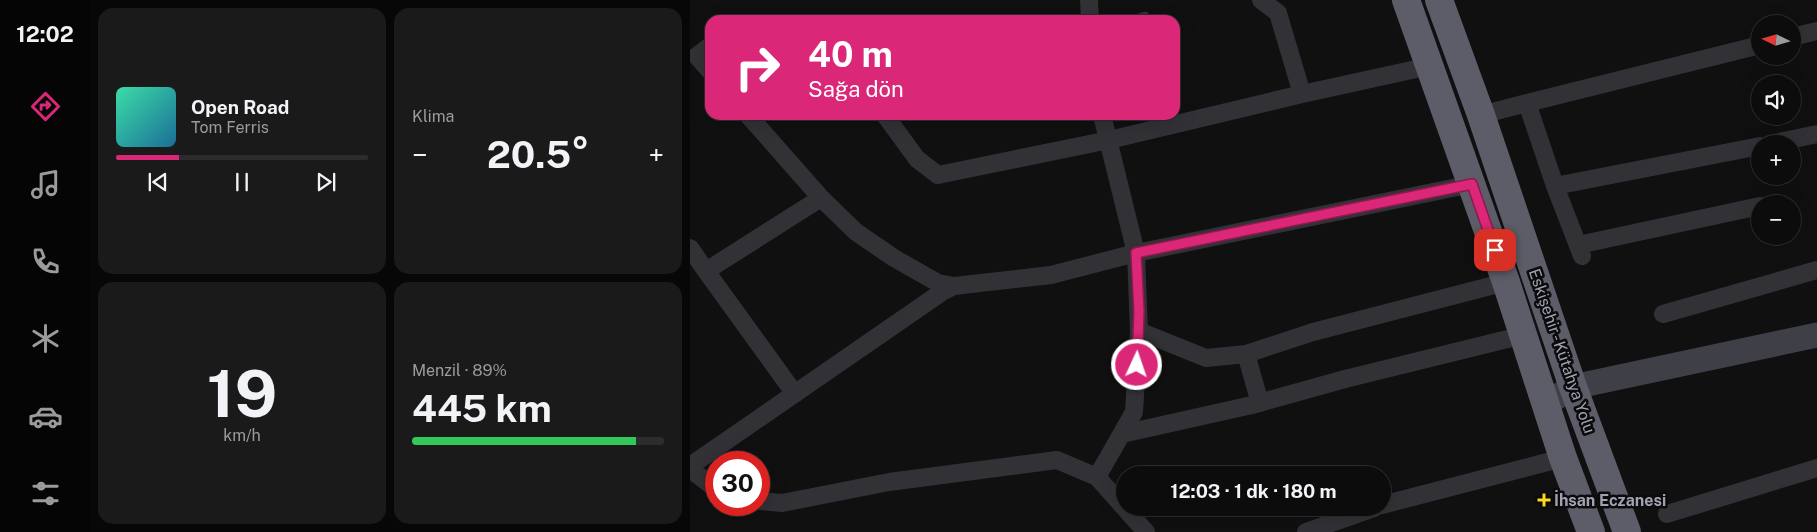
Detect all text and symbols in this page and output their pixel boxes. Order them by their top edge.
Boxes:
north arrow [1751,15,1801,65]
map controls [1751,15,1801,245]
text: 12:02 [16,21,74,47]
text: 40 m [808,34,893,75]
icon: right [725,35,790,100]
button: sound [1751,75,1801,125]
text: Sağa dön [808,76,904,102]
icon: directions [28,89,63,124]
text: Open Road [191,96,289,118]
text: Klima [412,107,454,126]
text: Tom Ferris [191,118,269,137]
text: 20.5° [487,132,589,177]
button: + [1751,135,1801,185]
text: − [412,138,428,171]
text: + [648,138,664,171]
icon: music [28,167,63,202]
icon: previous [144,168,172,196]
icon: pause [228,168,256,196]
icon: next [312,168,340,196]
button: − [1751,195,1801,245]
pin [1474,229,1516,271]
icon: arrive [1481,236,1509,264]
icon: phone [28,244,63,279]
street label: Eskişehir - Kütahya Yolu [1525,266,1599,436]
icon: climate [28,321,63,356]
position arrow [1110,338,1162,390]
text: 19 [207,355,277,432]
text: Menzil · 89% [412,361,507,380]
text: 445 km [412,386,552,431]
icon: car [28,399,63,434]
text: km/h [223,426,261,445]
speed limit sign: 30 [705,451,770,516]
icon: filters [28,476,63,511]
text: 12:03 · 1 dk · 180 m [1170,480,1337,502]
place label: İhsan Eczanesi [1554,490,1666,510]
marker: İhsan Eczanesi [1538,494,1550,506]

